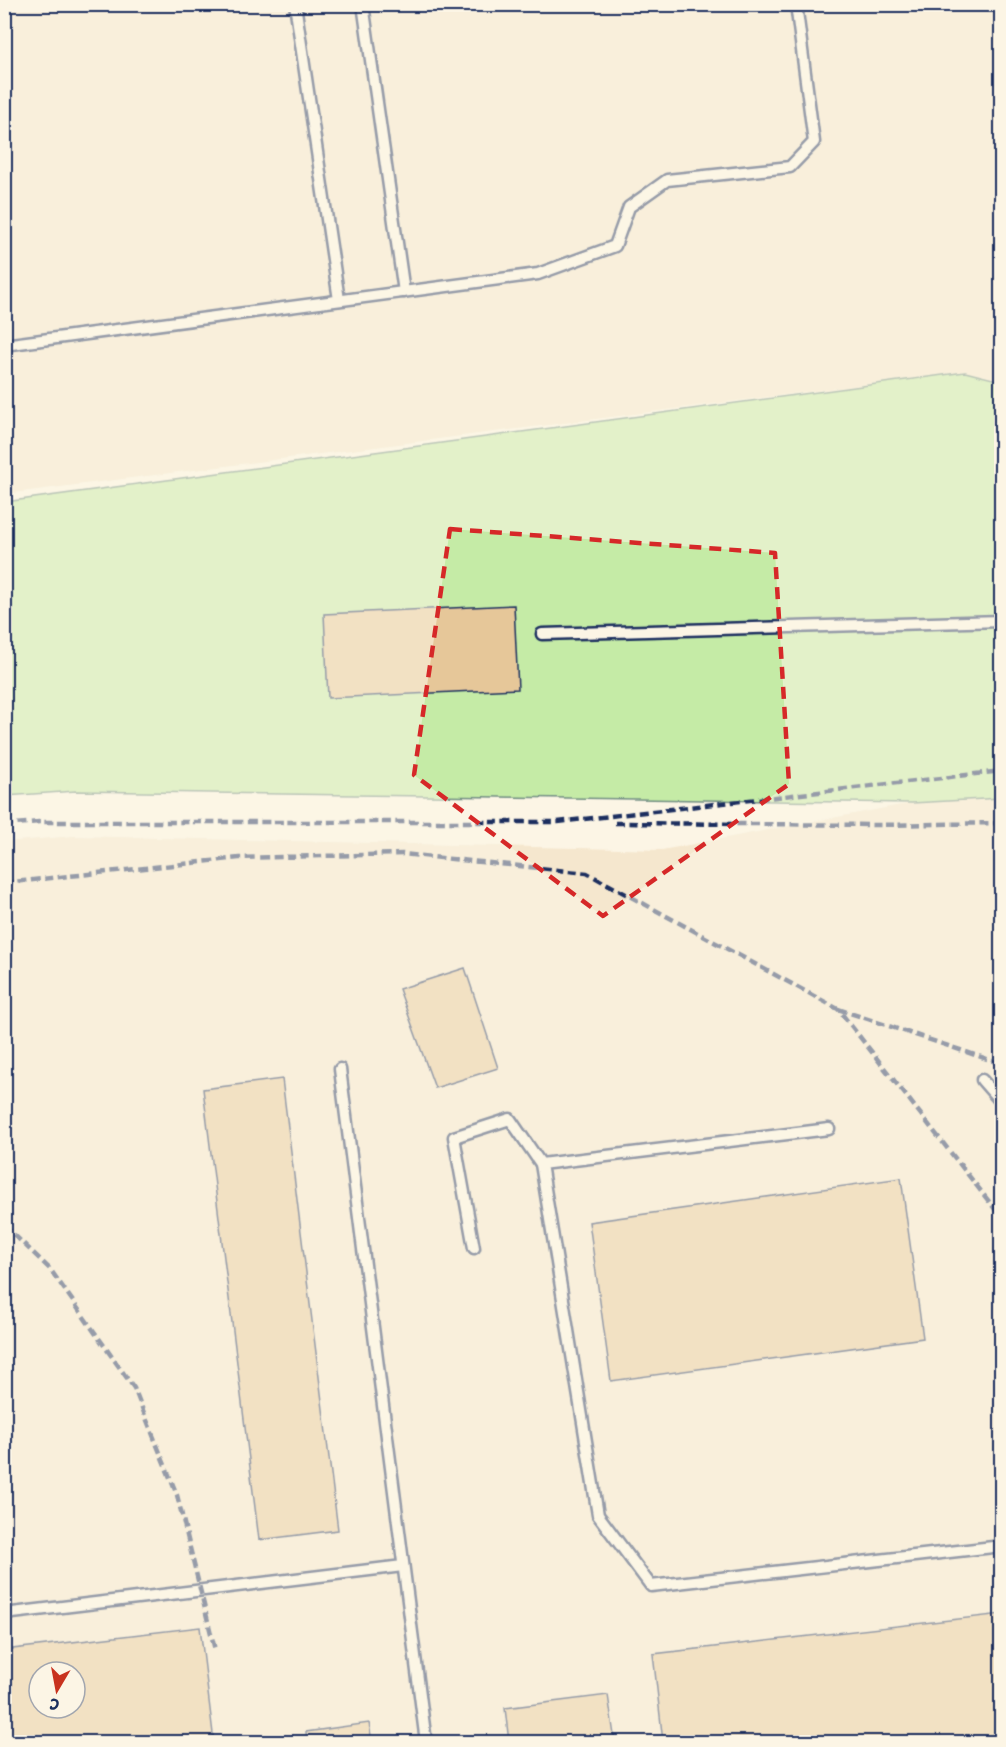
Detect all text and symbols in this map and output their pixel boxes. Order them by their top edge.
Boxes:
north arrow [27,1660,87,1720]
text: С [48,1693,61,1715]

